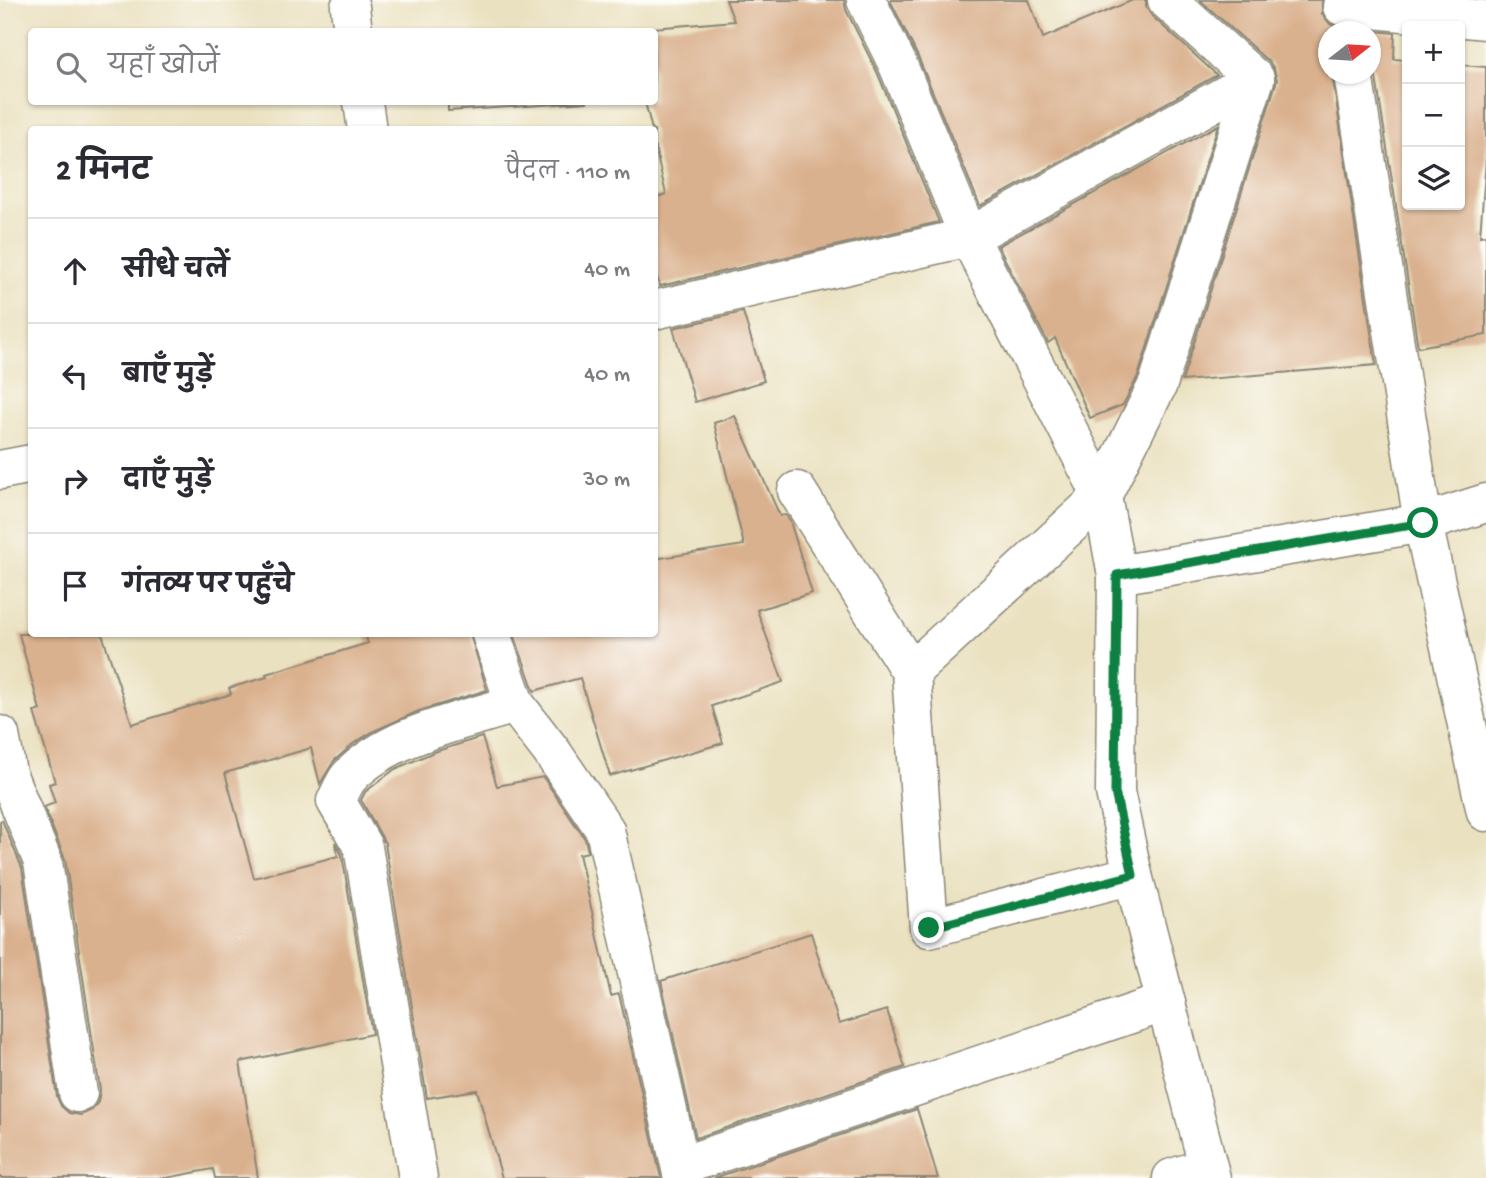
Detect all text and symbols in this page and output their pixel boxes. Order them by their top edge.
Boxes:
north arrow [1318,21,1381,84]
map controls [1402,21,1465,210]
button: + [1402,21,1465,84]
search box [28,28,658,105]
icon: search [52,48,90,86]
text: यहाँ खोजें [108,53,219,84]
button: − [1402,84,1465,147]
button: layers [1402,147,1465,210]
text: 2 मिनट [56,156,151,191]
text: पैदल · 110 m [505,160,630,187]
icon: ahead [56,252,94,290]
text: सीधे चलें [123,257,229,288]
text: 40 m [584,257,630,284]
icon: left [56,357,94,395]
text: बाएँ मुड़ें [123,362,214,393]
text: 40 m [584,362,630,389]
icon: right [56,462,94,500]
text: दाएँ मुड़ें [123,467,213,498]
text: 30 m [583,467,630,494]
route start [1407,507,1438,538]
icon: arrive [56,567,94,605]
text: गंतव्य पर पहुँचे [123,572,293,603]
route end [913,912,944,943]

